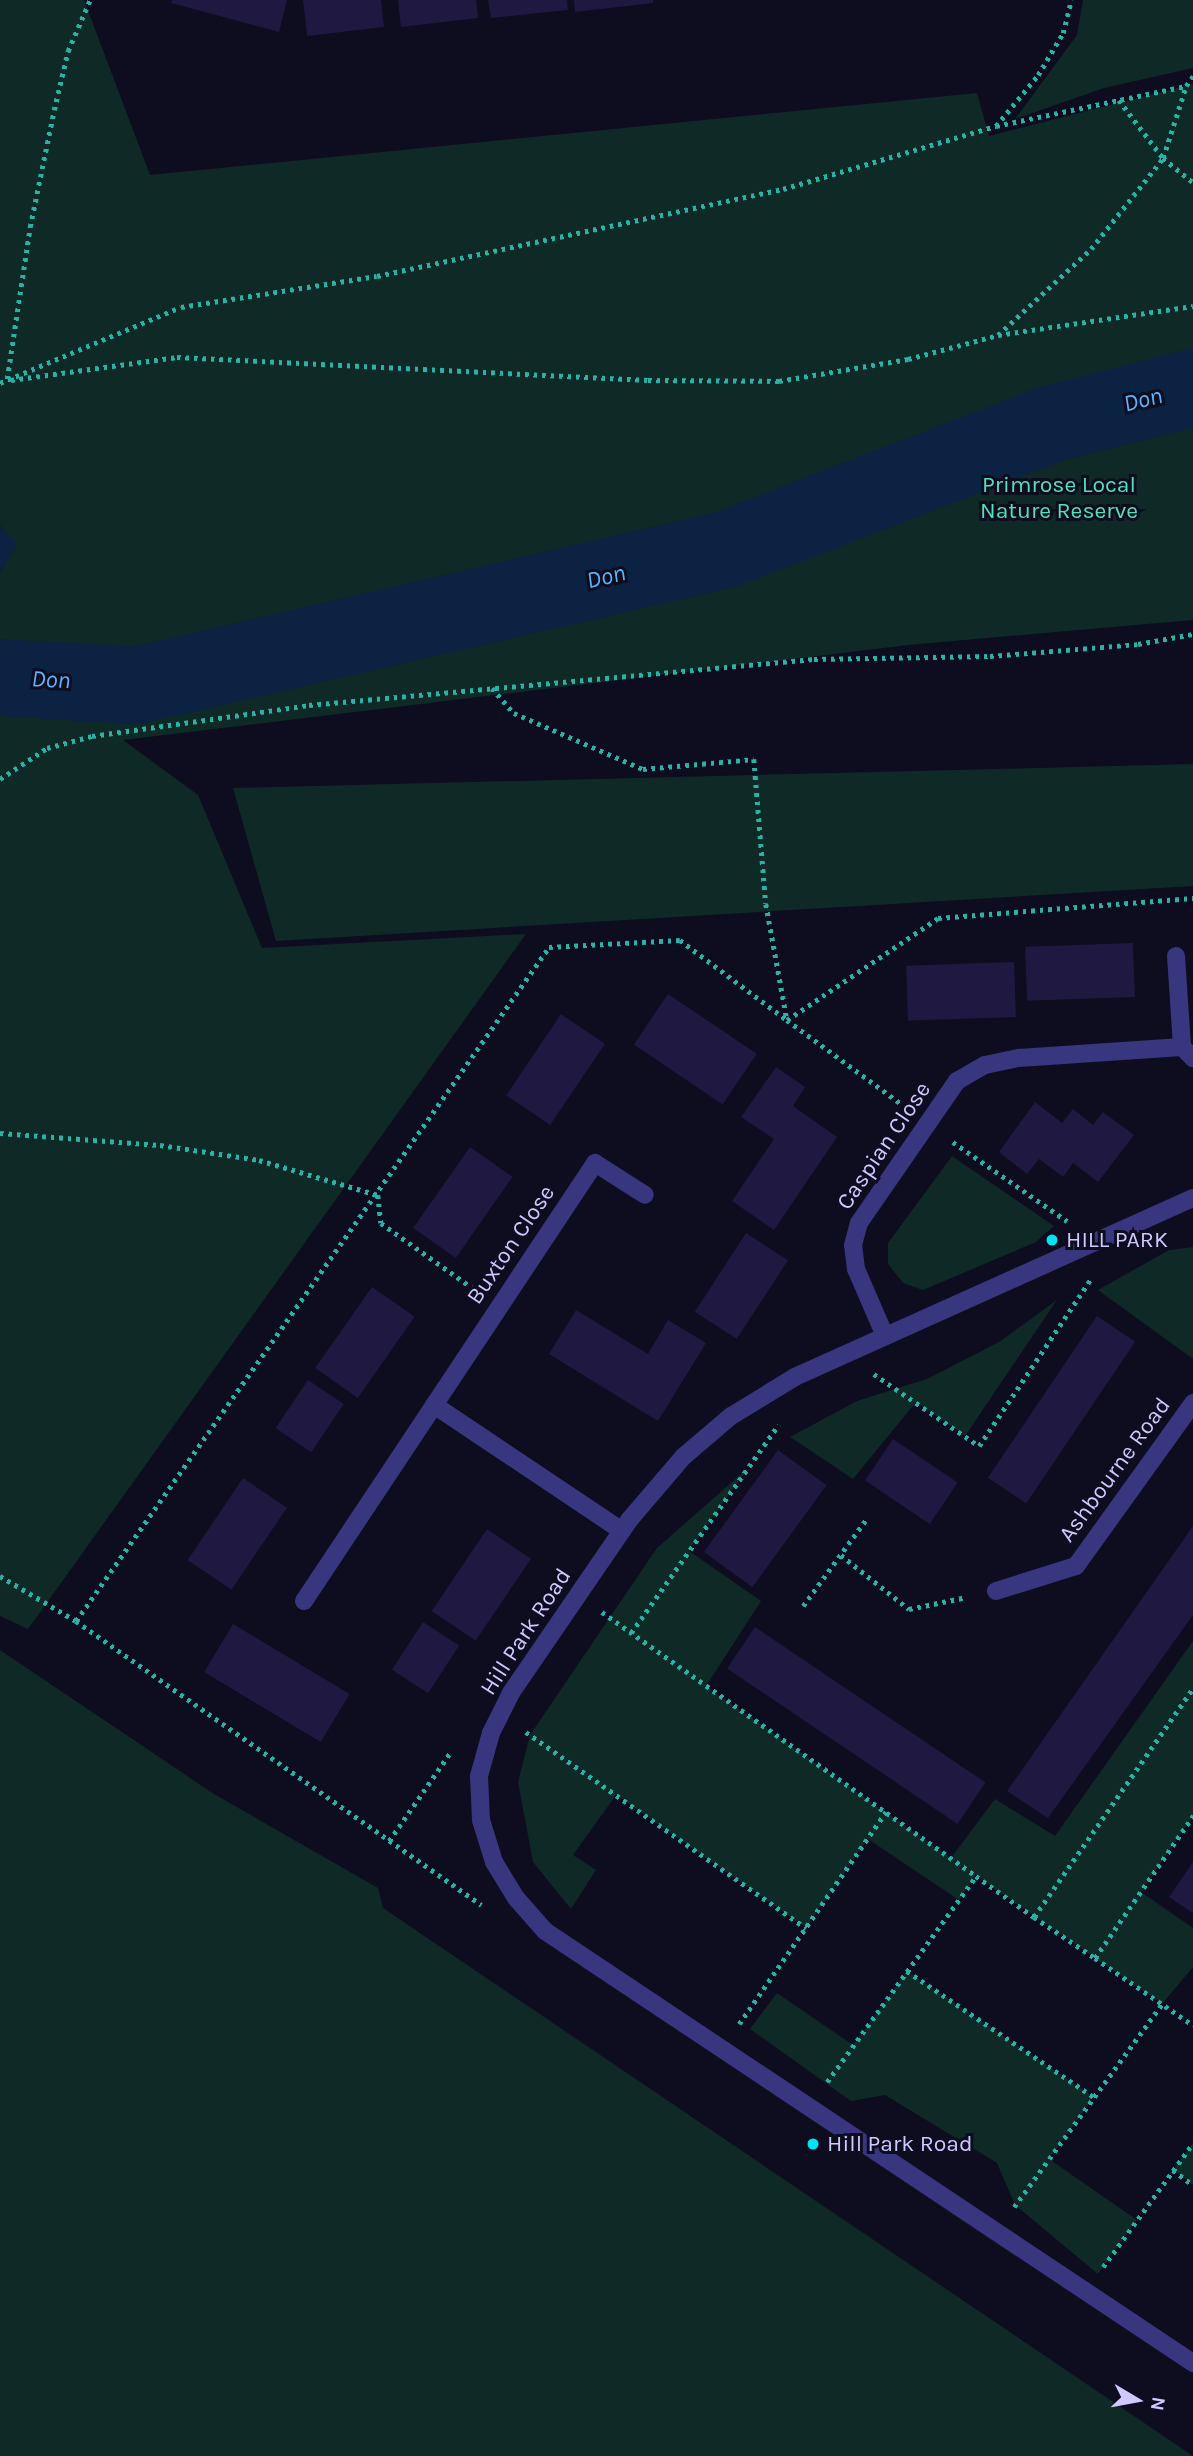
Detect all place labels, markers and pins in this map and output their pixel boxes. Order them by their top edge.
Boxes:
place label: HILL PARK [1066,1226,1168,1254]
marker: HILL PARK [1044,1232,1060,1248]
place label: Hill Park Road [827,2130,973,2158]
marker: Hill Park Road [805,2136,821,2152]

